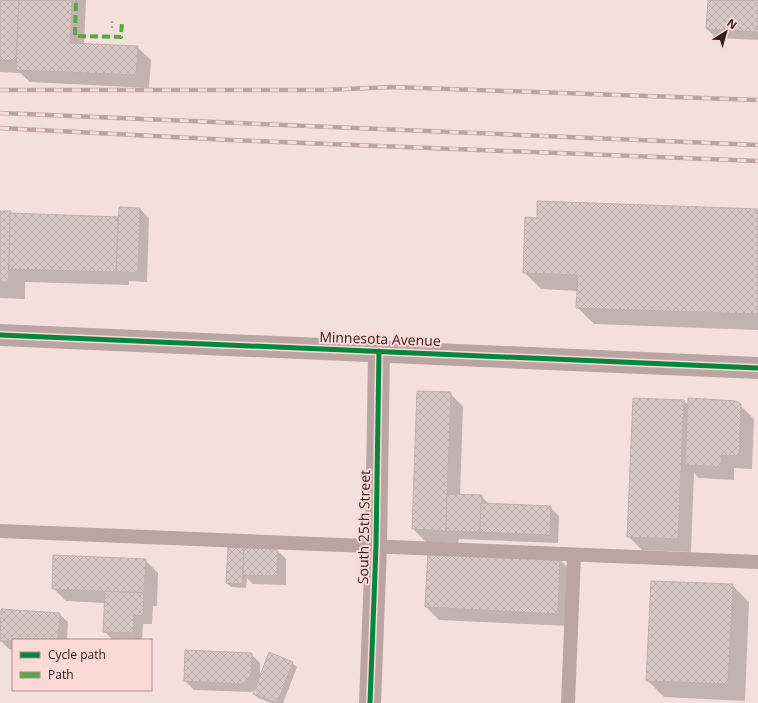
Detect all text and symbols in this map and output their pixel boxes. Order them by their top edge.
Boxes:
north arrow [706,12,746,52]
text: N [724,15,740,32]
street label: Minnesota Avenue [319,327,441,350]
street label: South 25th Street [353,470,374,584]
legend [12,639,152,691]
text: Cycle path [48,646,106,663]
text: Path [48,666,74,683]

